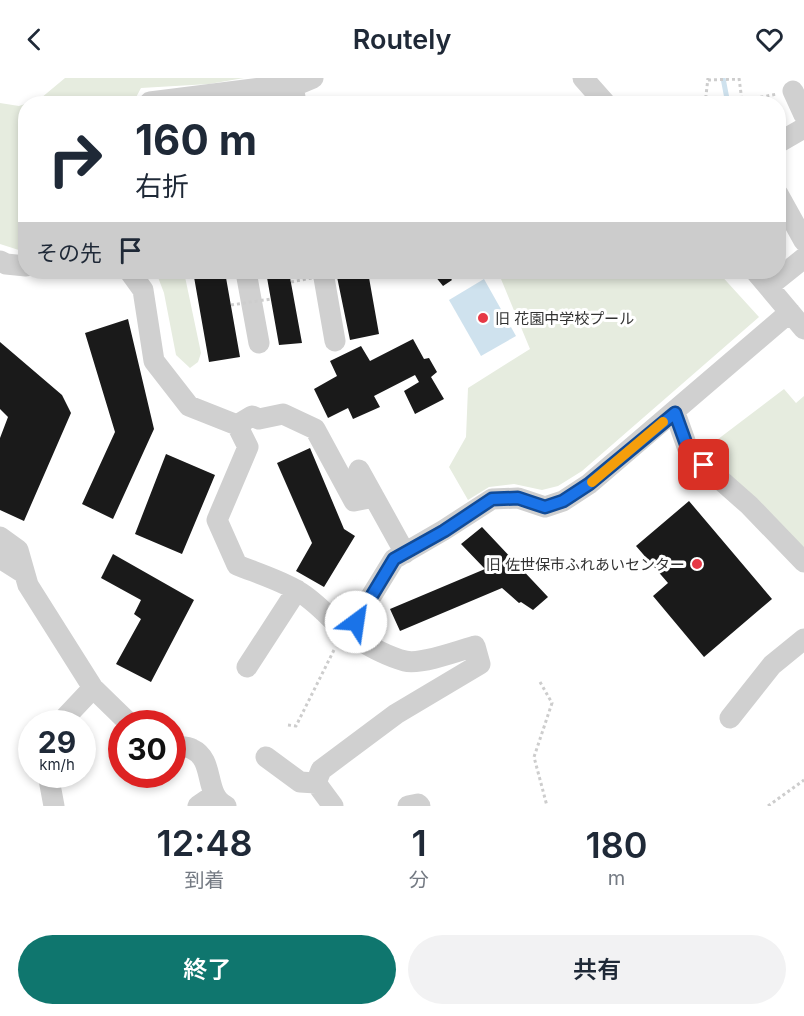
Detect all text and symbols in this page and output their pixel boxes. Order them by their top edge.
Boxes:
icon: back [18,23,51,56]
text: Routely [353,23,451,56]
icon: heart [753,23,786,56]
text: 160 m [135,114,257,165]
icon: right [36,120,114,198]
text: 右折 [135,170,189,203]
icon: arrive [114,234,147,267]
text: その先 [36,240,102,266]
place label: 旧 花園中学校プール [495,309,634,328]
marker: 旧 花園中学校プール [476,311,490,325]
pin [678,439,729,490]
icon: arrive [687,448,720,481]
place label: 旧 佐世保市ふれあいセンター [486,555,685,574]
marker: 旧 佐世保市ふれあいセンター [690,557,704,571]
position arrow [324,590,388,654]
speed limit sign: 30 [108,710,186,788]
text: 29 [38,724,76,760]
text: km/h [39,755,75,774]
text: 12:48 [156,821,253,865]
text: 1 [411,821,427,865]
text: 180 [586,823,648,867]
text: m [608,866,625,890]
text: 到着 [185,868,225,892]
text: 分 [409,868,429,892]
button: 終了 [18,935,396,1004]
button: 共有 [408,935,786,1004]

